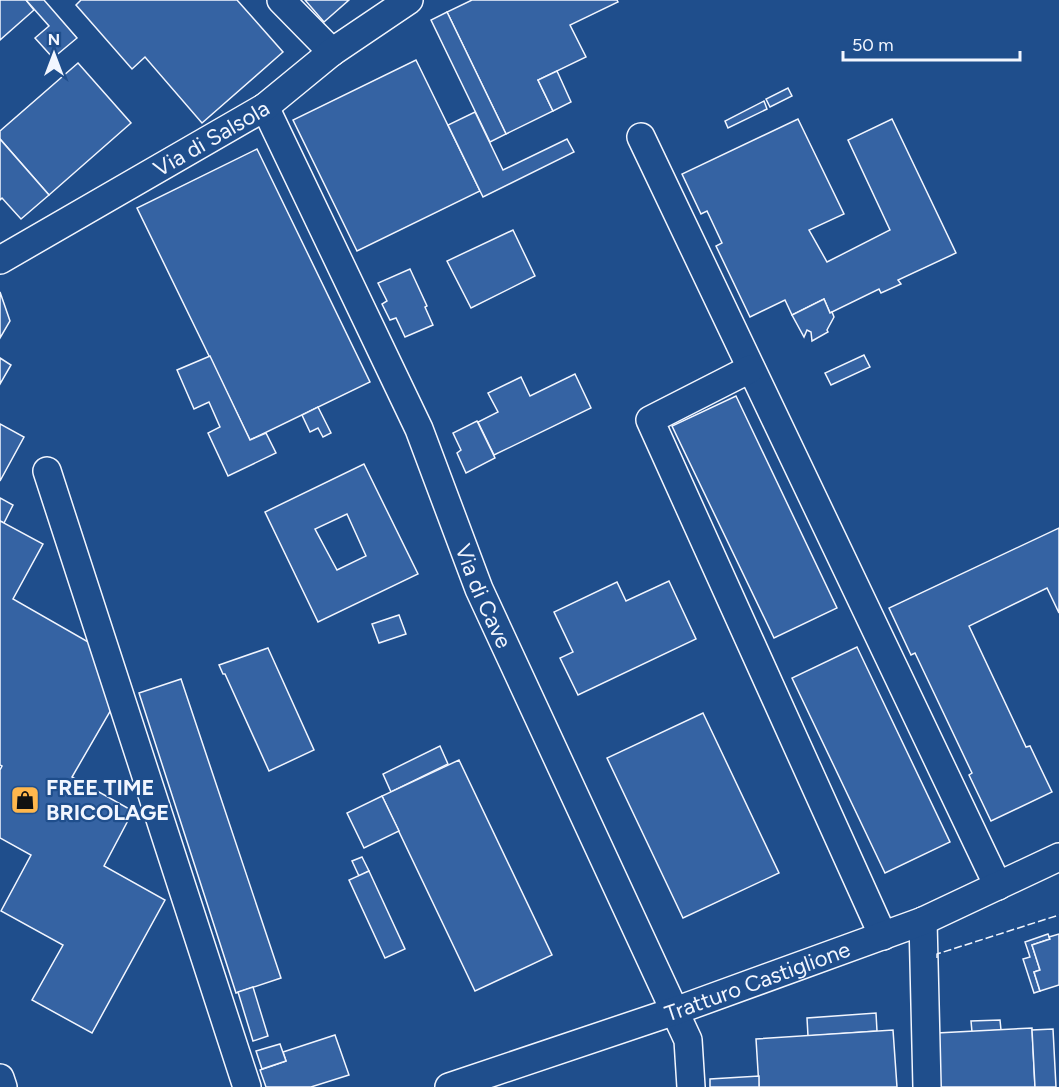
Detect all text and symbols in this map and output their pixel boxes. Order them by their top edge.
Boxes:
north arrow [24,24,84,84]
scale bar [843,24,1020,62]
text: N [48,30,60,49]
text: 50 m [852,34,894,56]
street label: Via di Salsola [149,94,274,182]
street label: Via di Cave [449,540,517,653]
place label: FREE TIME BRICOLAGE [46,774,169,826]
shop icon: FREE TIME BRICOLAGE [9,784,41,816]
street label: Tratturo Castiglione [661,936,854,1027]

